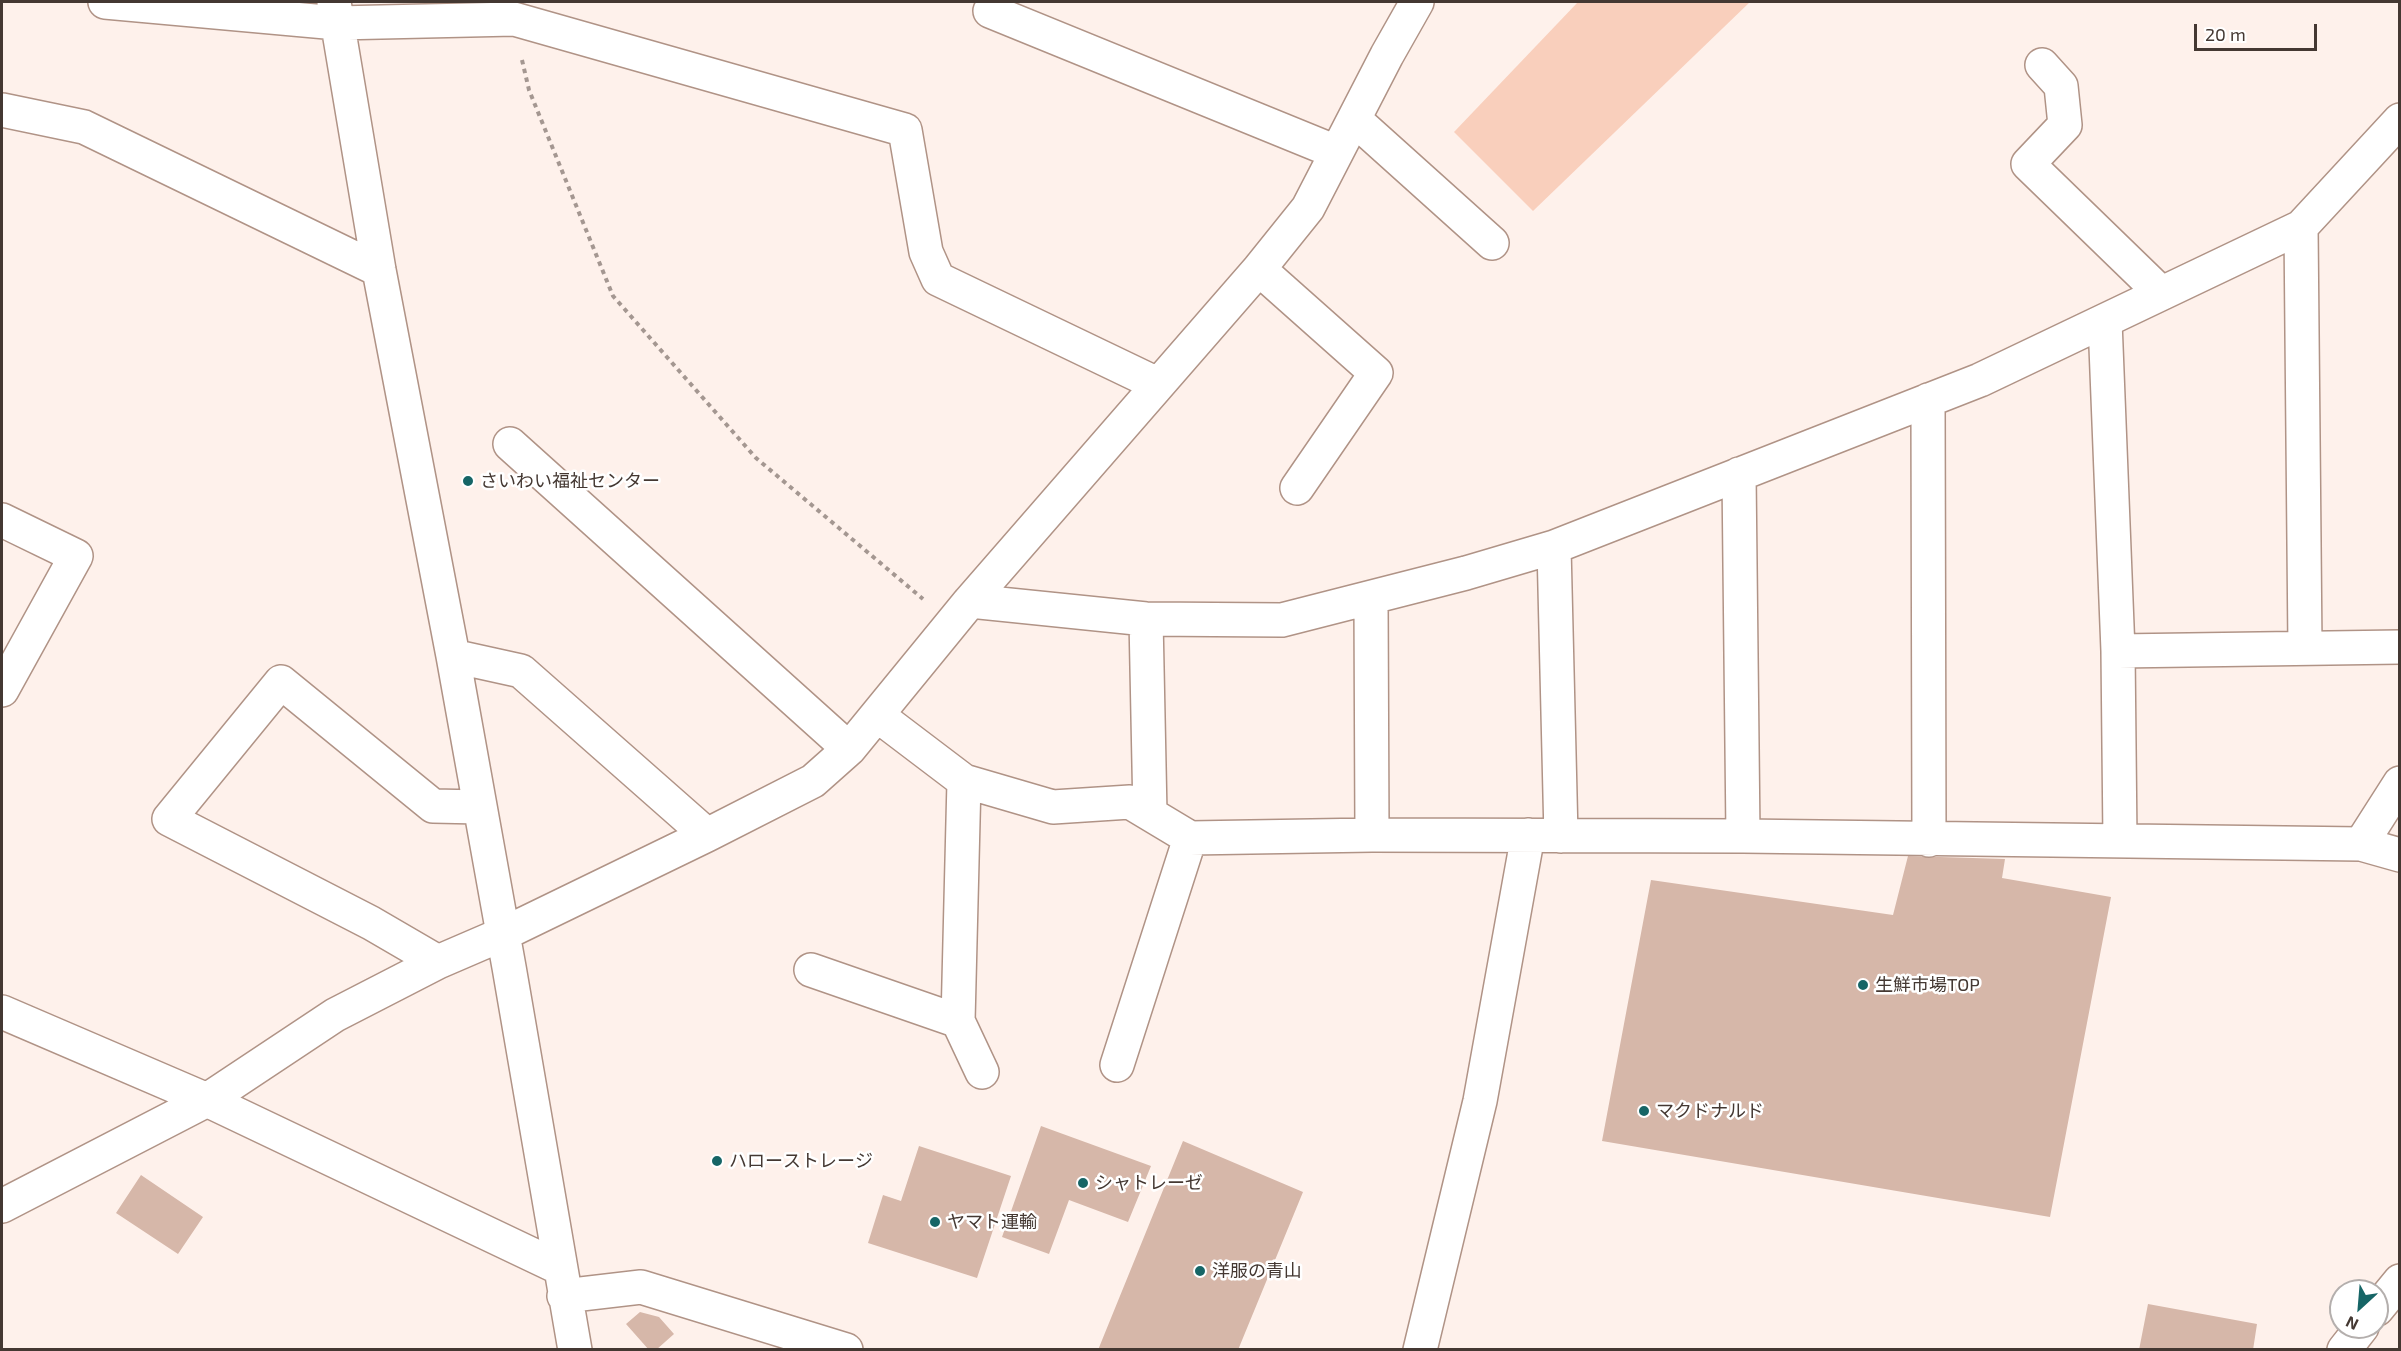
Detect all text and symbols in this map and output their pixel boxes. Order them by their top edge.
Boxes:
scale bar [2197,12,2320,50]
text: 20 m [2205,23,2246,45]
place label: さいわい福祉センター [480,470,660,492]
marker: さいわい福祉センター [461,474,475,488]
place label: 生鮮市場TOP [1875,974,1980,996]
marker: 生鮮市場TOP [1856,978,1870,992]
place label: マクドナルド [1656,1100,1764,1122]
marker: マクドナルド [1637,1104,1651,1118]
place label: ハローストレージ [729,1150,873,1172]
marker: ハローストレージ [710,1154,724,1168]
place label: シャトレーゼ [1095,1172,1203,1194]
marker: シャトレーゼ [1076,1176,1090,1190]
place label: ヤマト運輸 [947,1211,1037,1233]
marker: ヤマト運輸 [928,1215,942,1229]
place label: 洋服の青山 [1212,1260,1302,1282]
marker: 洋服の青山 [1193,1264,1207,1278]
north arrow [2329,1279,2389,1339]
text: N [2342,1313,2361,1335]

